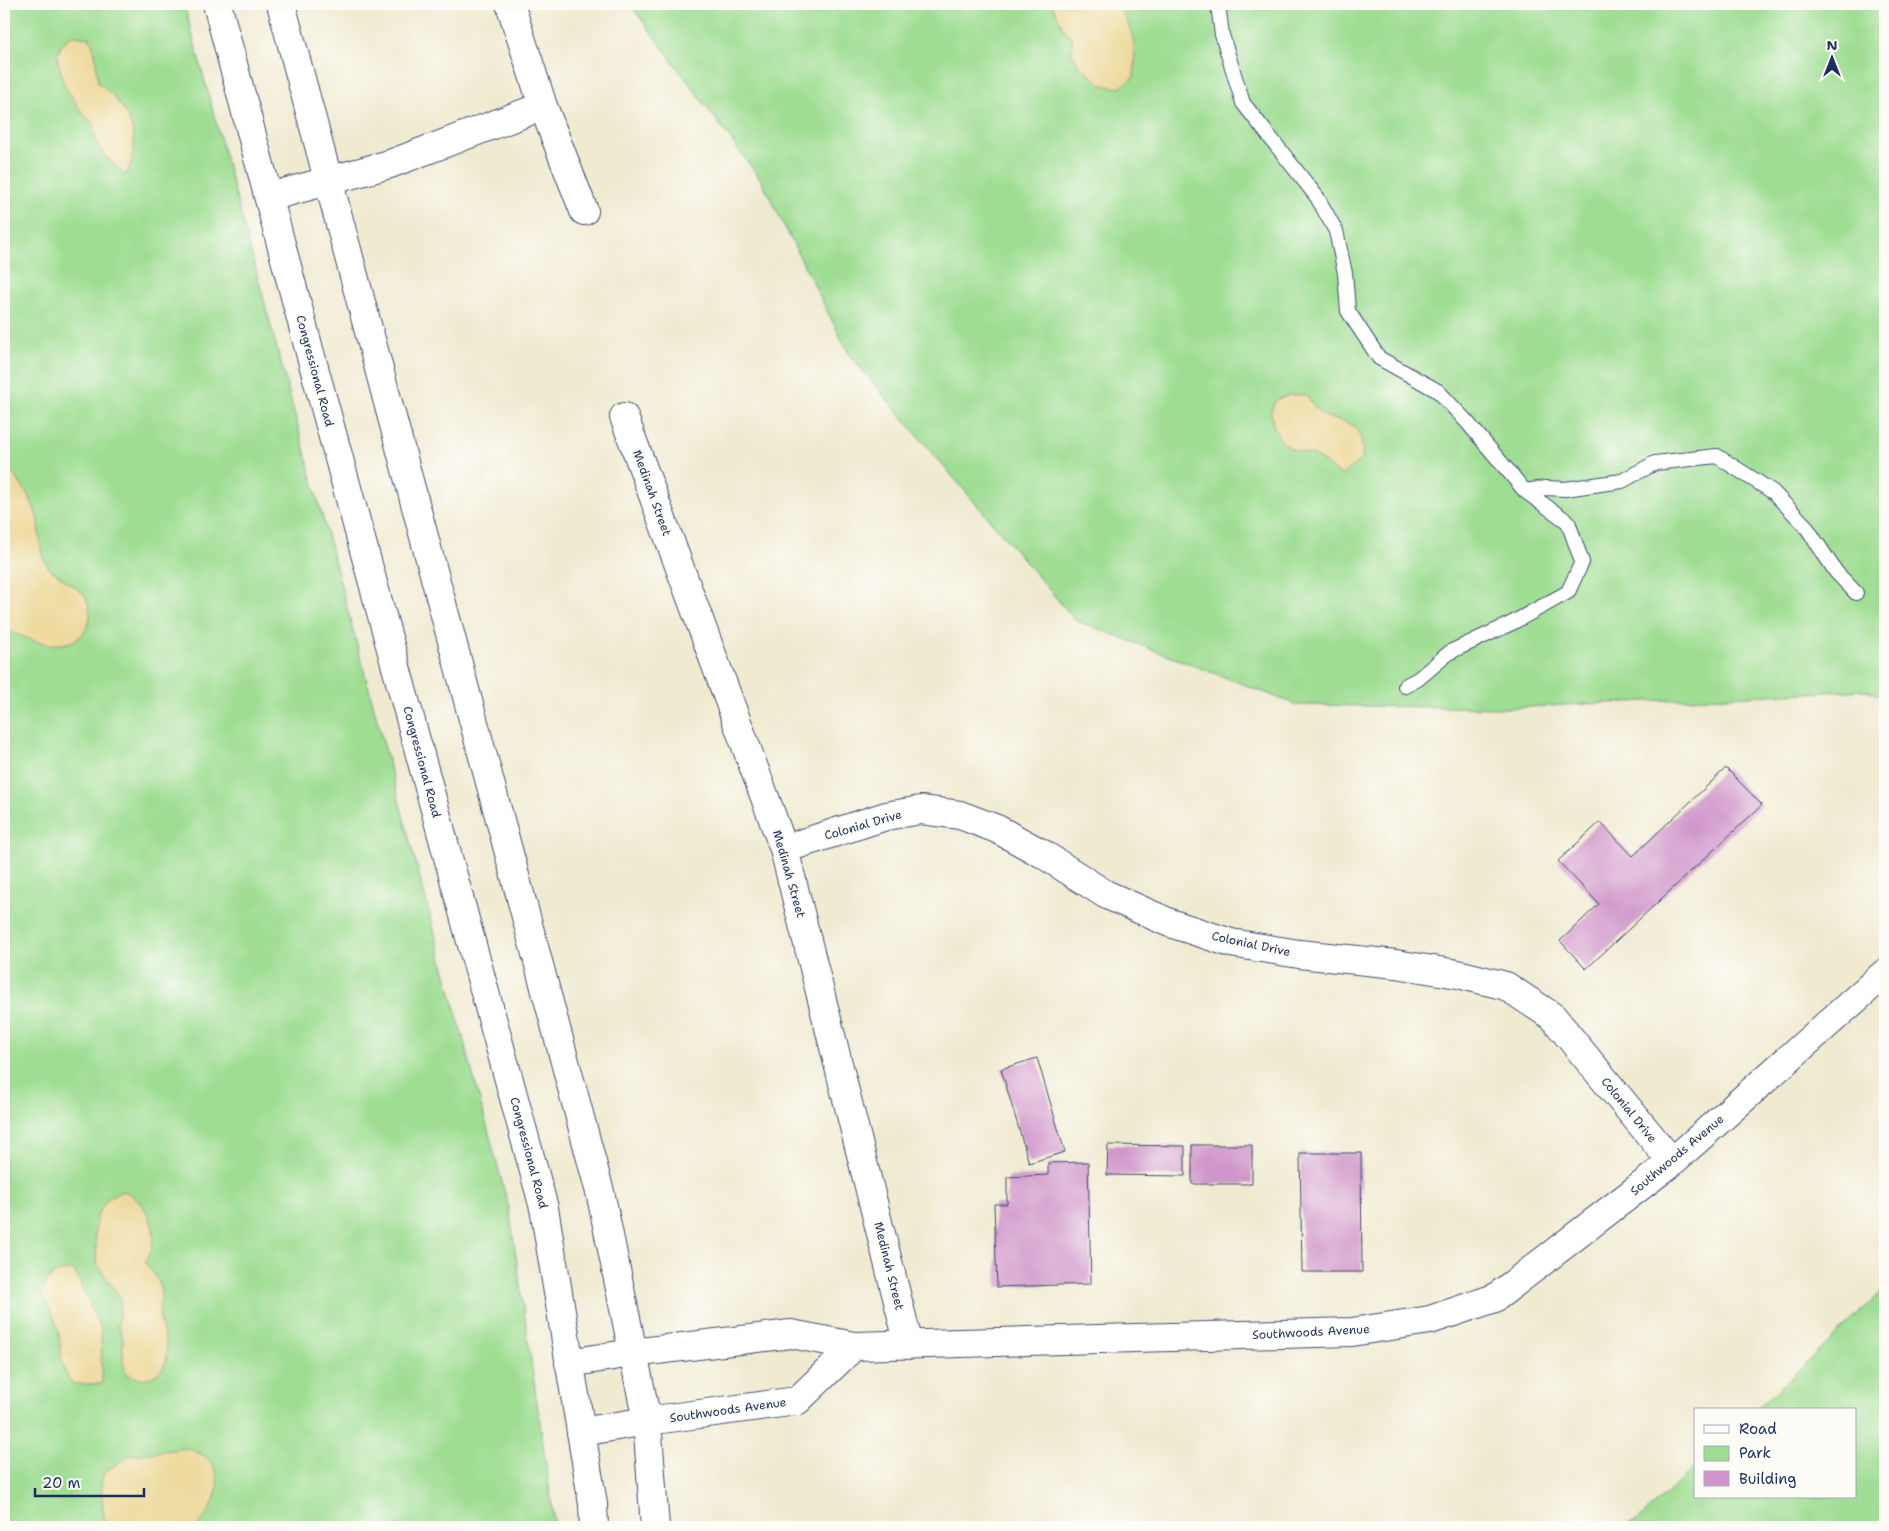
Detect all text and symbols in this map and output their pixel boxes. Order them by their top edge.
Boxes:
north arrow [1806,32,1856,82]
text: N [1826,36,1838,54]
street label: Congressional Road [292,314,338,429]
street label: Medinah Street [629,448,675,538]
street label: Congressional Road [399,705,445,820]
street label: Colonial Drive [822,806,904,844]
street label: Medinah Street [769,828,809,920]
street label: Colonial Drive [1210,928,1292,960]
street label: Colonial Drive [1598,1074,1661,1146]
street label: Congressional Road [506,1096,552,1211]
street label: Southwoods Avenue [1627,1111,1727,1199]
street label: Medinah Street [870,1220,908,1312]
street label: Southwoods Avenue [1252,1321,1370,1343]
street label: Southwoods Avenue [669,1394,788,1426]
legend [1694,1408,1856,1498]
text: Road [1739,1419,1777,1439]
text: Park [1739,1443,1771,1463]
scale bar [35,1466,144,1498]
text: Building [1739,1469,1796,1489]
text: 20 m [42,1473,81,1493]

